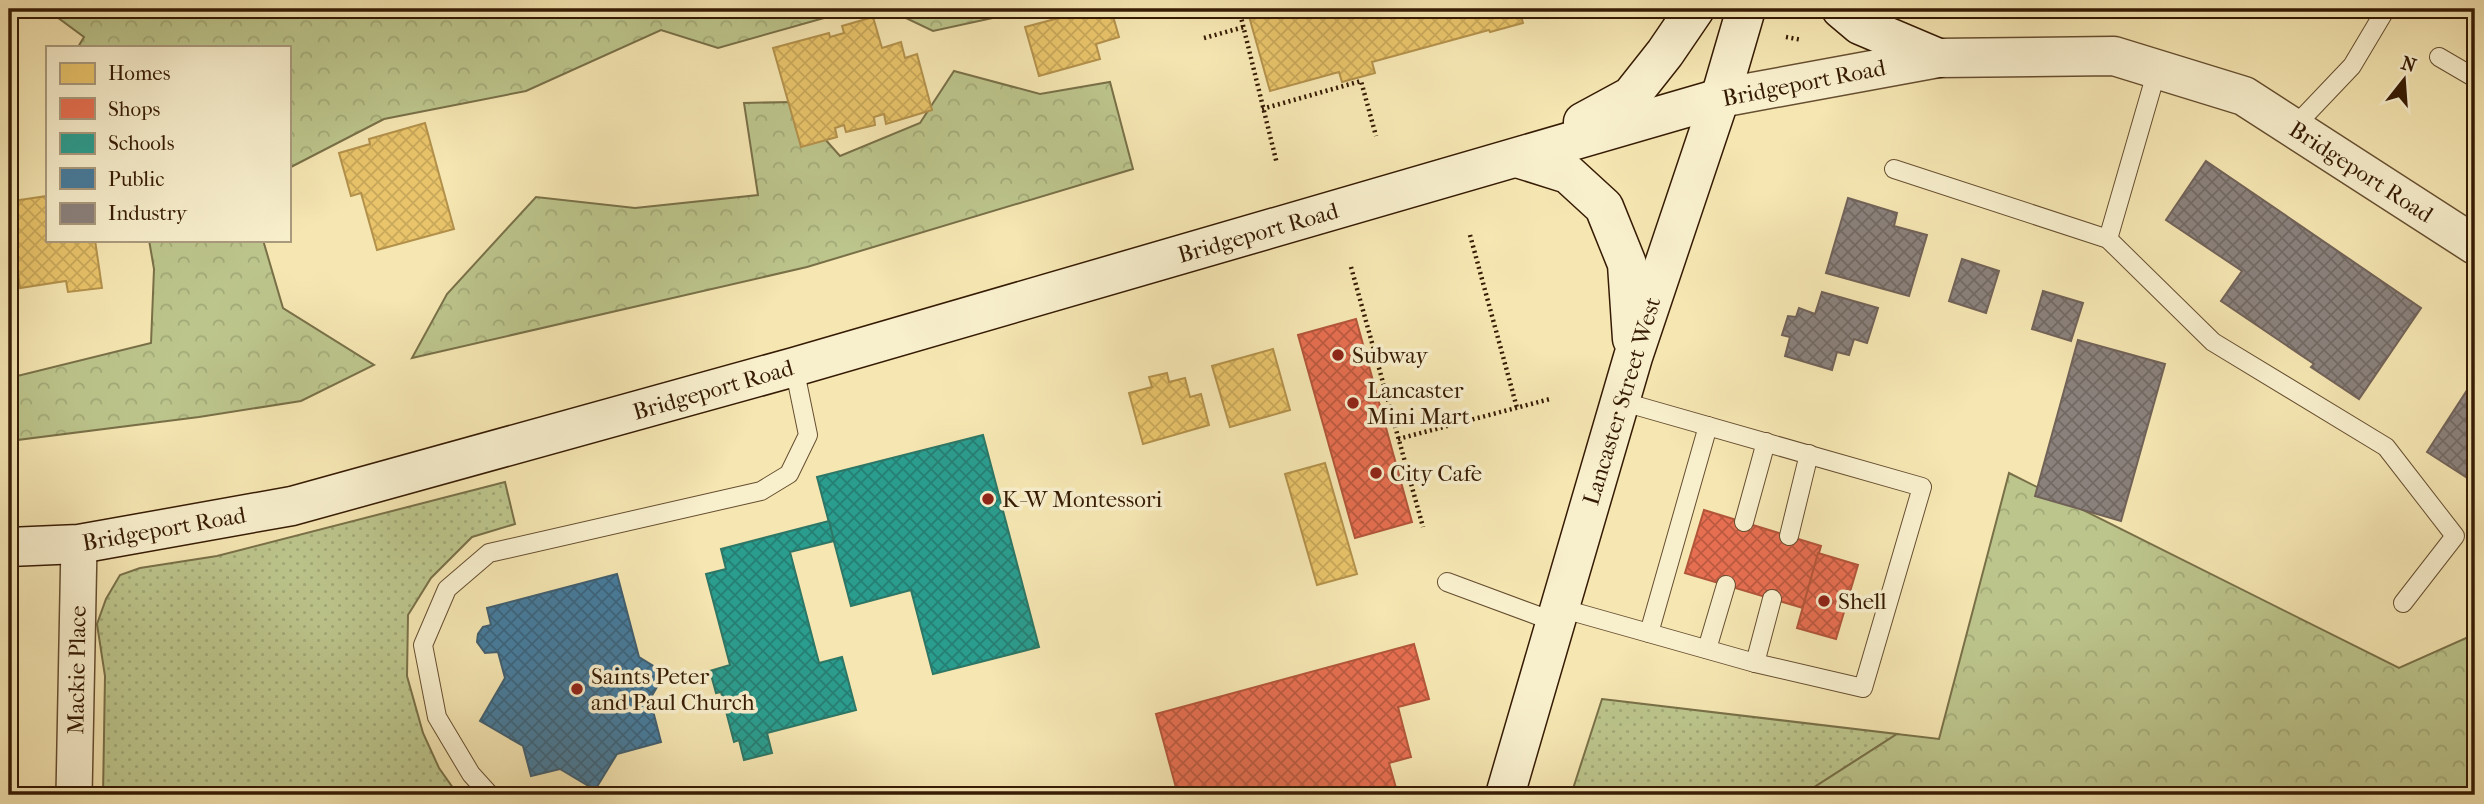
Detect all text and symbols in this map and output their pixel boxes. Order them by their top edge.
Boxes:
legend [46,46,290,242]
north arrow [2368,46,2438,116]
text: N [2399,52,2419,77]
street label: Bridgeport Road [1720,54,1888,112]
text: Homes [108,61,171,85]
text: Shops [108,97,161,121]
street label: Bridgeport Road [2284,116,2438,229]
text: Schools [108,131,175,155]
text: Public [108,167,164,191]
street label: Bridgeport Road [1175,197,1342,269]
text: Industry [108,201,188,225]
street label: Lancaster Street West [1577,294,1667,508]
place label: Subway [1352,342,1428,369]
marker: Subway [1330,347,1346,363]
street label: Bridgeport Road [630,354,797,426]
place label: Lancaster Mini Mart [1367,377,1470,430]
marker: Lancaster Mini Mart [1345,395,1361,411]
place label: City Cafe [1390,460,1482,487]
marker: City Cafe [1368,465,1384,481]
place label: K-W Montessori [1002,486,1162,513]
marker: K-W Montessori [980,491,996,507]
street label: Bridgeport Road [80,501,248,557]
place label: Shell [1838,588,1887,615]
marker: Shell [1816,593,1832,609]
street label: Mackie Place [62,605,92,735]
place label: Saints Peter and Paul Church [591,663,755,716]
marker: Saints Peter and Paul Church [569,681,585,697]

